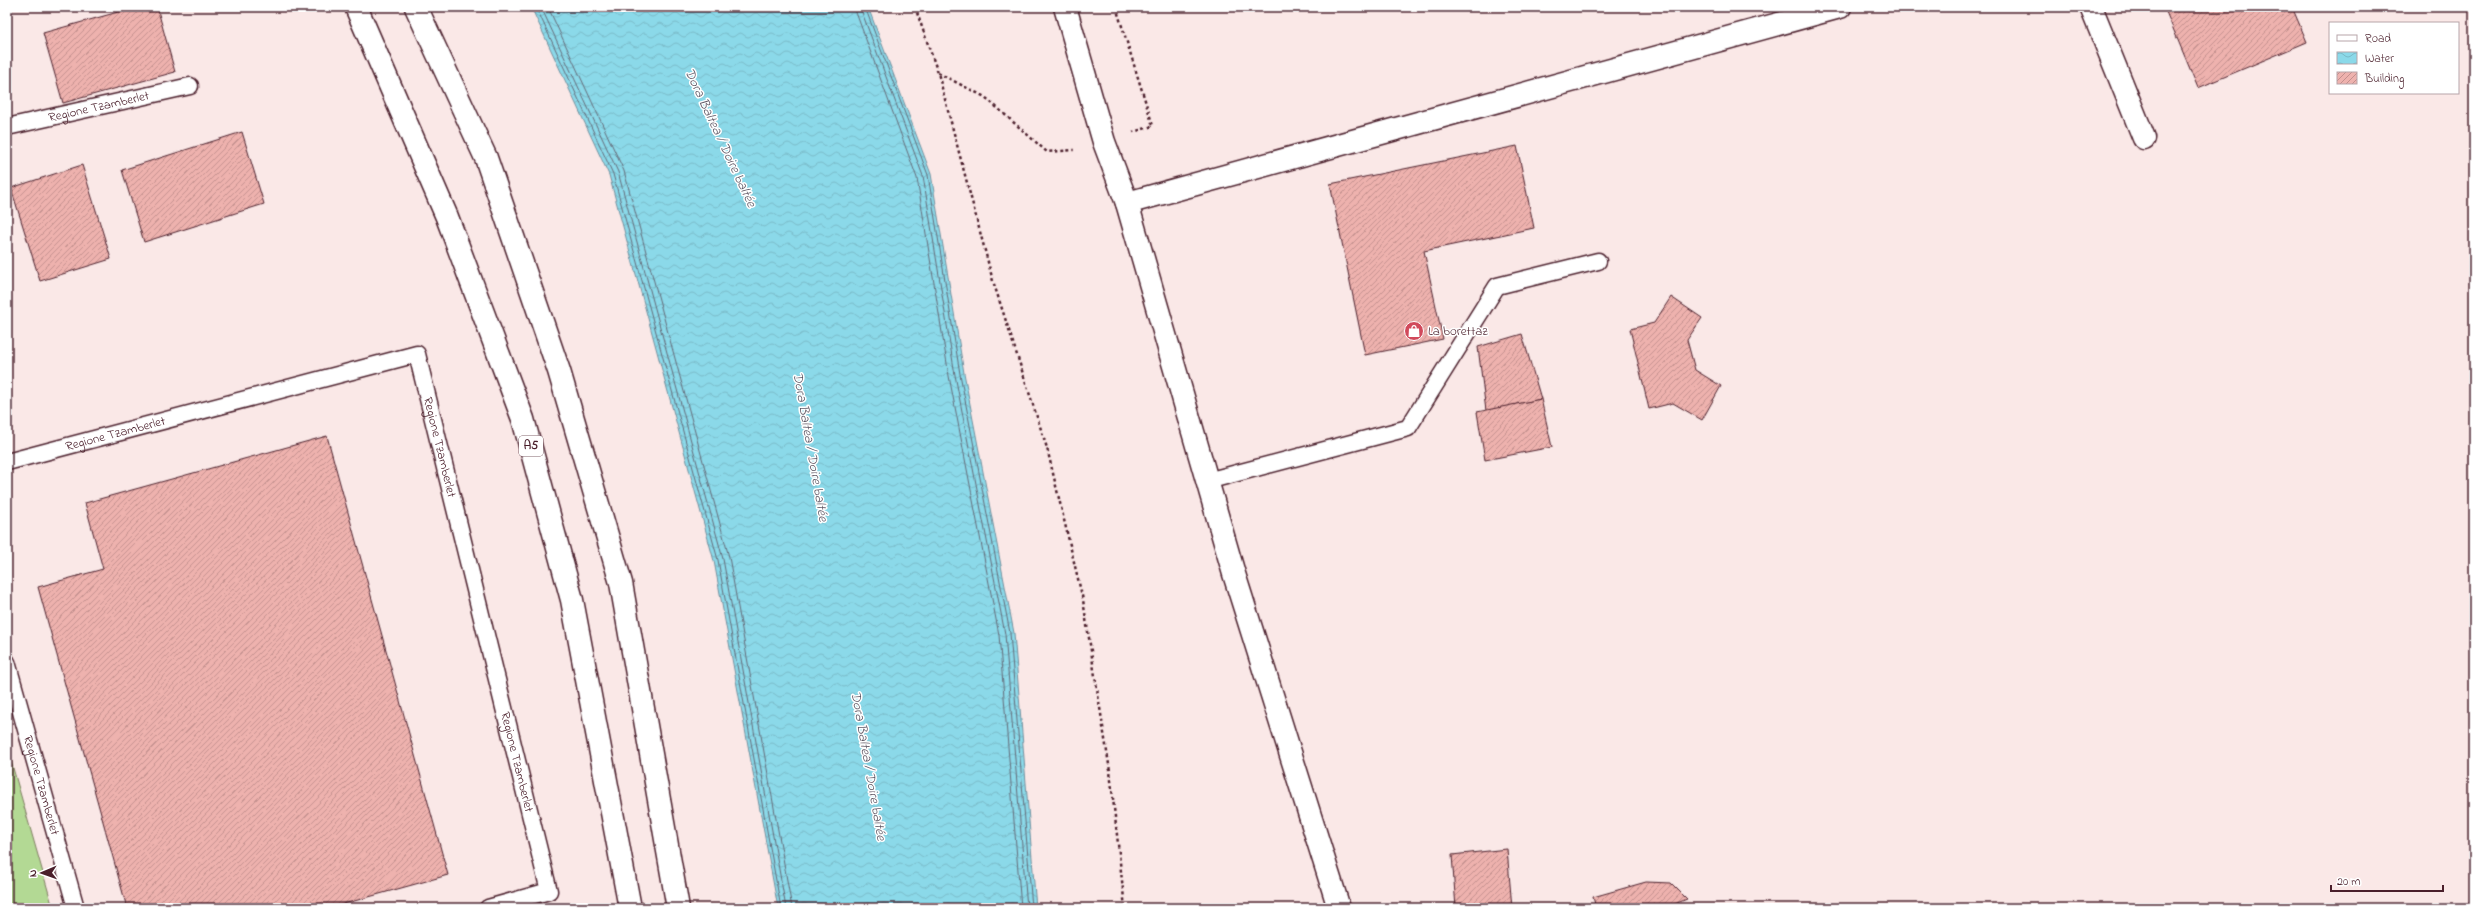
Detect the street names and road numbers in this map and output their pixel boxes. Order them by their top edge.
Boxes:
street label: Regione Tzamberlet [47,86,151,127]
street label: Regione Tzamberlet [418,395,462,500]
street label: Regione Tzamberlet [63,411,168,456]
road number: A5 [519,436,543,456]
street label: Regione Tzamberlet [496,710,539,815]
street label: Regione Tzamberlet [19,733,65,838]

